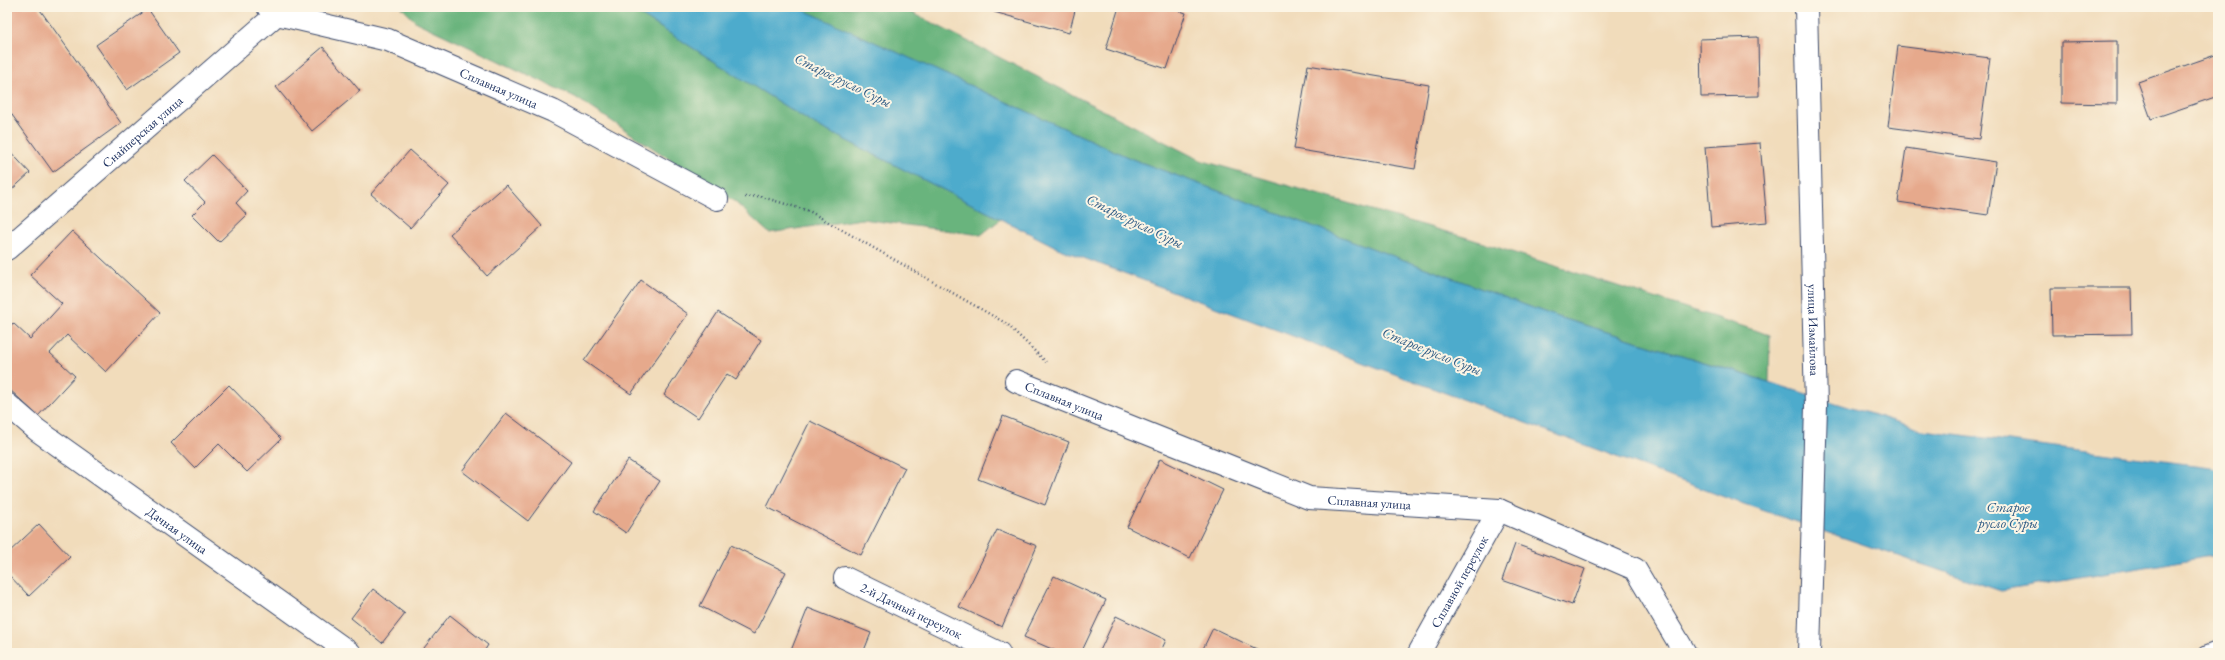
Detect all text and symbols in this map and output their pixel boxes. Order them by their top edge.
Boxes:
water label: Старое русло Суры [792,49,894,111]
street label: Сплавная улица [457,64,541,113]
street label: Снайперская улица [98,92,187,172]
water label: Старое русло Суры [1084,190,1186,252]
street label: улица Измайлова [1804,284,1823,377]
water label: Старое русло Суры [1380,323,1484,379]
street label: Сплавная улица [1022,377,1107,424]
street label: Сплавная улица [1327,491,1412,513]
water label: Старое русло Суры [1976,498,2038,532]
street label: Дачная улица [143,503,211,558]
street label: Сплавной переулок [1427,532,1492,631]
street label: 2-й Дачный переулок [858,579,966,643]

